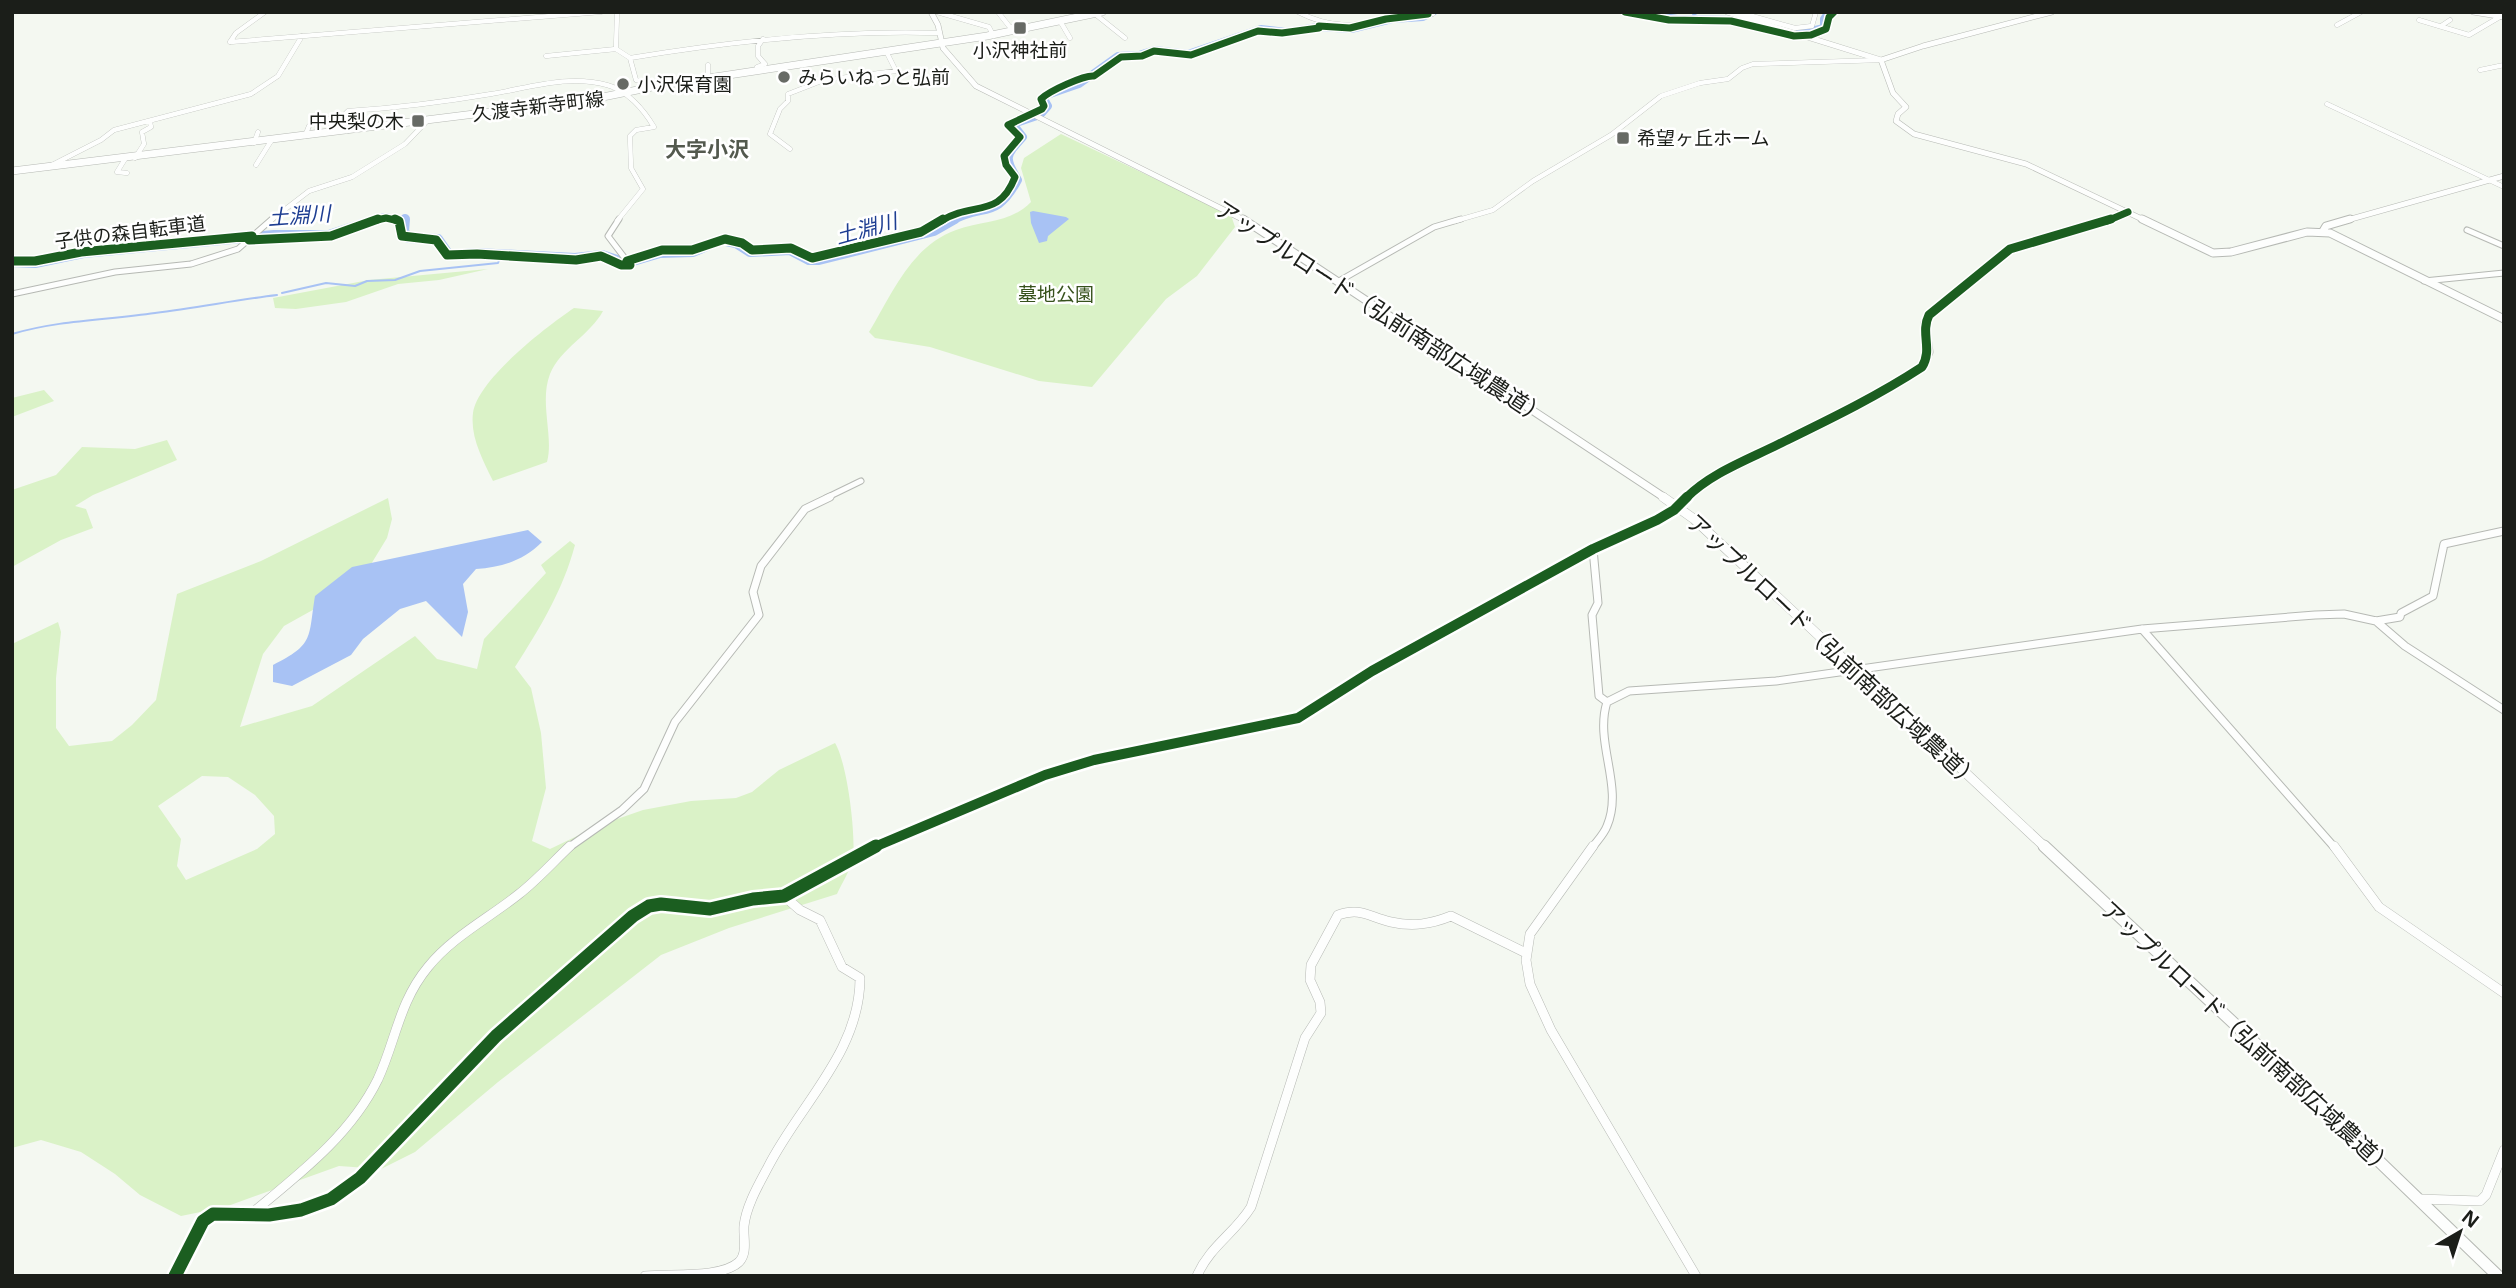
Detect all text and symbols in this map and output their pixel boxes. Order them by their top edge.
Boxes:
marker: 小沢神社前 [1012,20,1028,36]
place label: 小沢神社前 [972,37,1068,63]
place label: みらいねっと弘前 [798,64,950,90]
marker: みらいねっと弘前 [776,69,792,85]
place label: 小沢保育園 [637,71,732,97]
marker: 小沢保育園 [615,76,631,92]
street label: 久渡寺新寺町線 [470,85,606,127]
place label: 中央梨の木 [309,108,404,134]
marker: 中央梨の木 [410,113,426,129]
place label: 希望ヶ丘ホーム [1637,125,1769,151]
marker: 希望ヶ丘ホーム [1615,130,1631,146]
district label: 大字小沢 [665,135,749,163]
street label: アップルロード（弘前南部広域農道） [1209,192,1555,432]
water label: 土淵川 [267,199,333,231]
water label: 土淵川 [832,206,902,250]
street label: 子供の森自転車道 [53,210,207,254]
park label: 墓地公園 [1018,281,1094,307]
street label: アップルロード（弘前南部広域農道） [1680,506,1988,796]
street label: アップルロード（弘前南部広域農道） [2094,893,2402,1183]
north arrow [2425,1197,2495,1267]
text: N [2457,1204,2485,1234]

